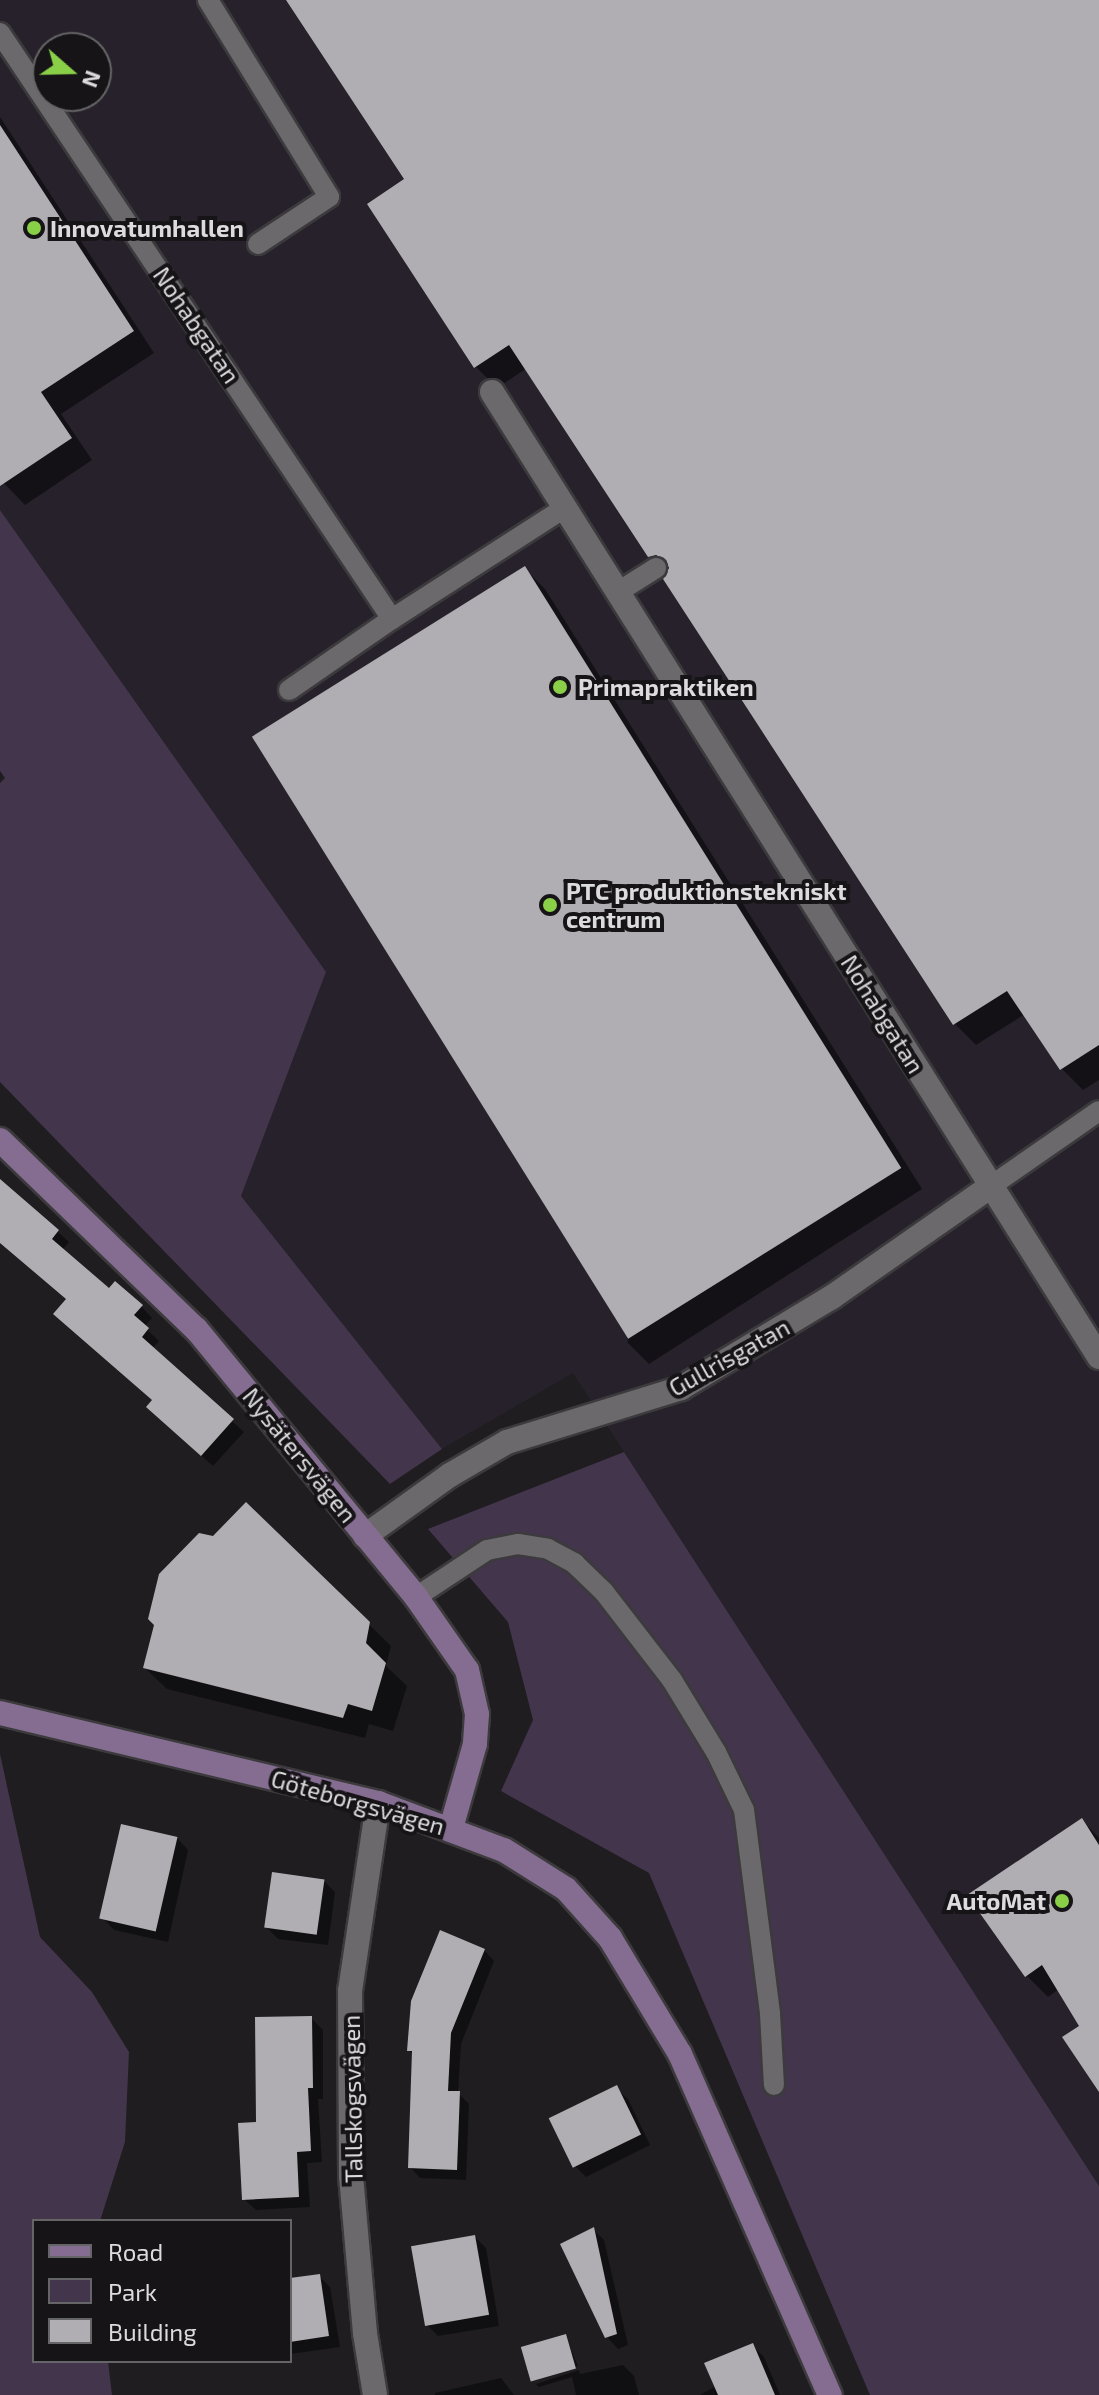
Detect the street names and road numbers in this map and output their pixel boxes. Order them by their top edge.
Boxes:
street label: Nohabgatan [148,261,246,389]
street label: Nohabgatan [835,950,931,1078]
street label: Gullrisgatan [664,1312,794,1402]
street label: Nysätersvägen [237,1382,363,1528]
street label: Göteborgsvägen [268,1763,448,1841]
street label: Tallskogsvägen [336,2015,368,2183]

